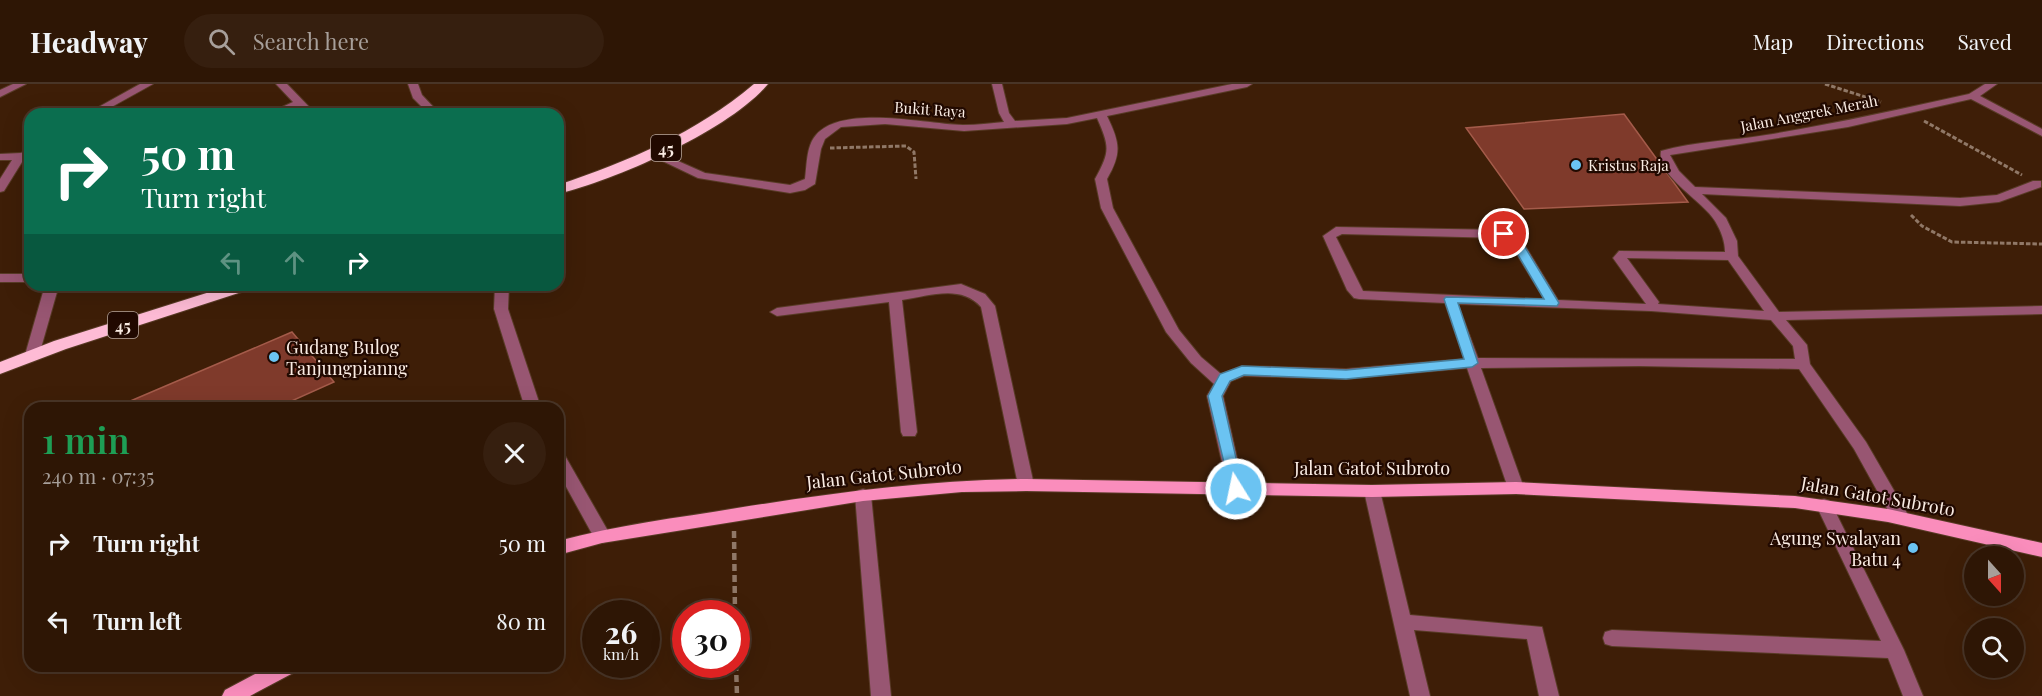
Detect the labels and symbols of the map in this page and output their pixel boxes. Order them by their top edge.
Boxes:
street label: Jalan Anggrek Merah [1738,90,1879,136]
street label: Bukit Raya [894,97,967,122]
road number: 45 [651,135,681,161]
place label: Kristus Raja [1588,155,1669,175]
marker: Kristus Raja [1569,158,1583,172]
pin [1478,208,1529,259]
road number: 45 [108,312,138,338]
place label: Gudang Bulog Tanjungpianng [286,335,408,380]
marker: Gudang Bulog Tanjungpianng [267,350,281,364]
street label: Jalan Gatot Subroto [804,454,963,494]
street label: Jalan Gatot Subroto [1293,456,1450,480]
position arrow [1204,457,1268,521]
street label: Jalan Gatot Subroto [1798,470,1957,521]
place label: Agung Swalayan Batu 4 [1769,526,1901,571]
marker: Agung Swalayan Batu 4 [1906,541,1920,555]
north arrow [1964,546,2024,606]
speed limit sign: 30 [672,600,750,678]

